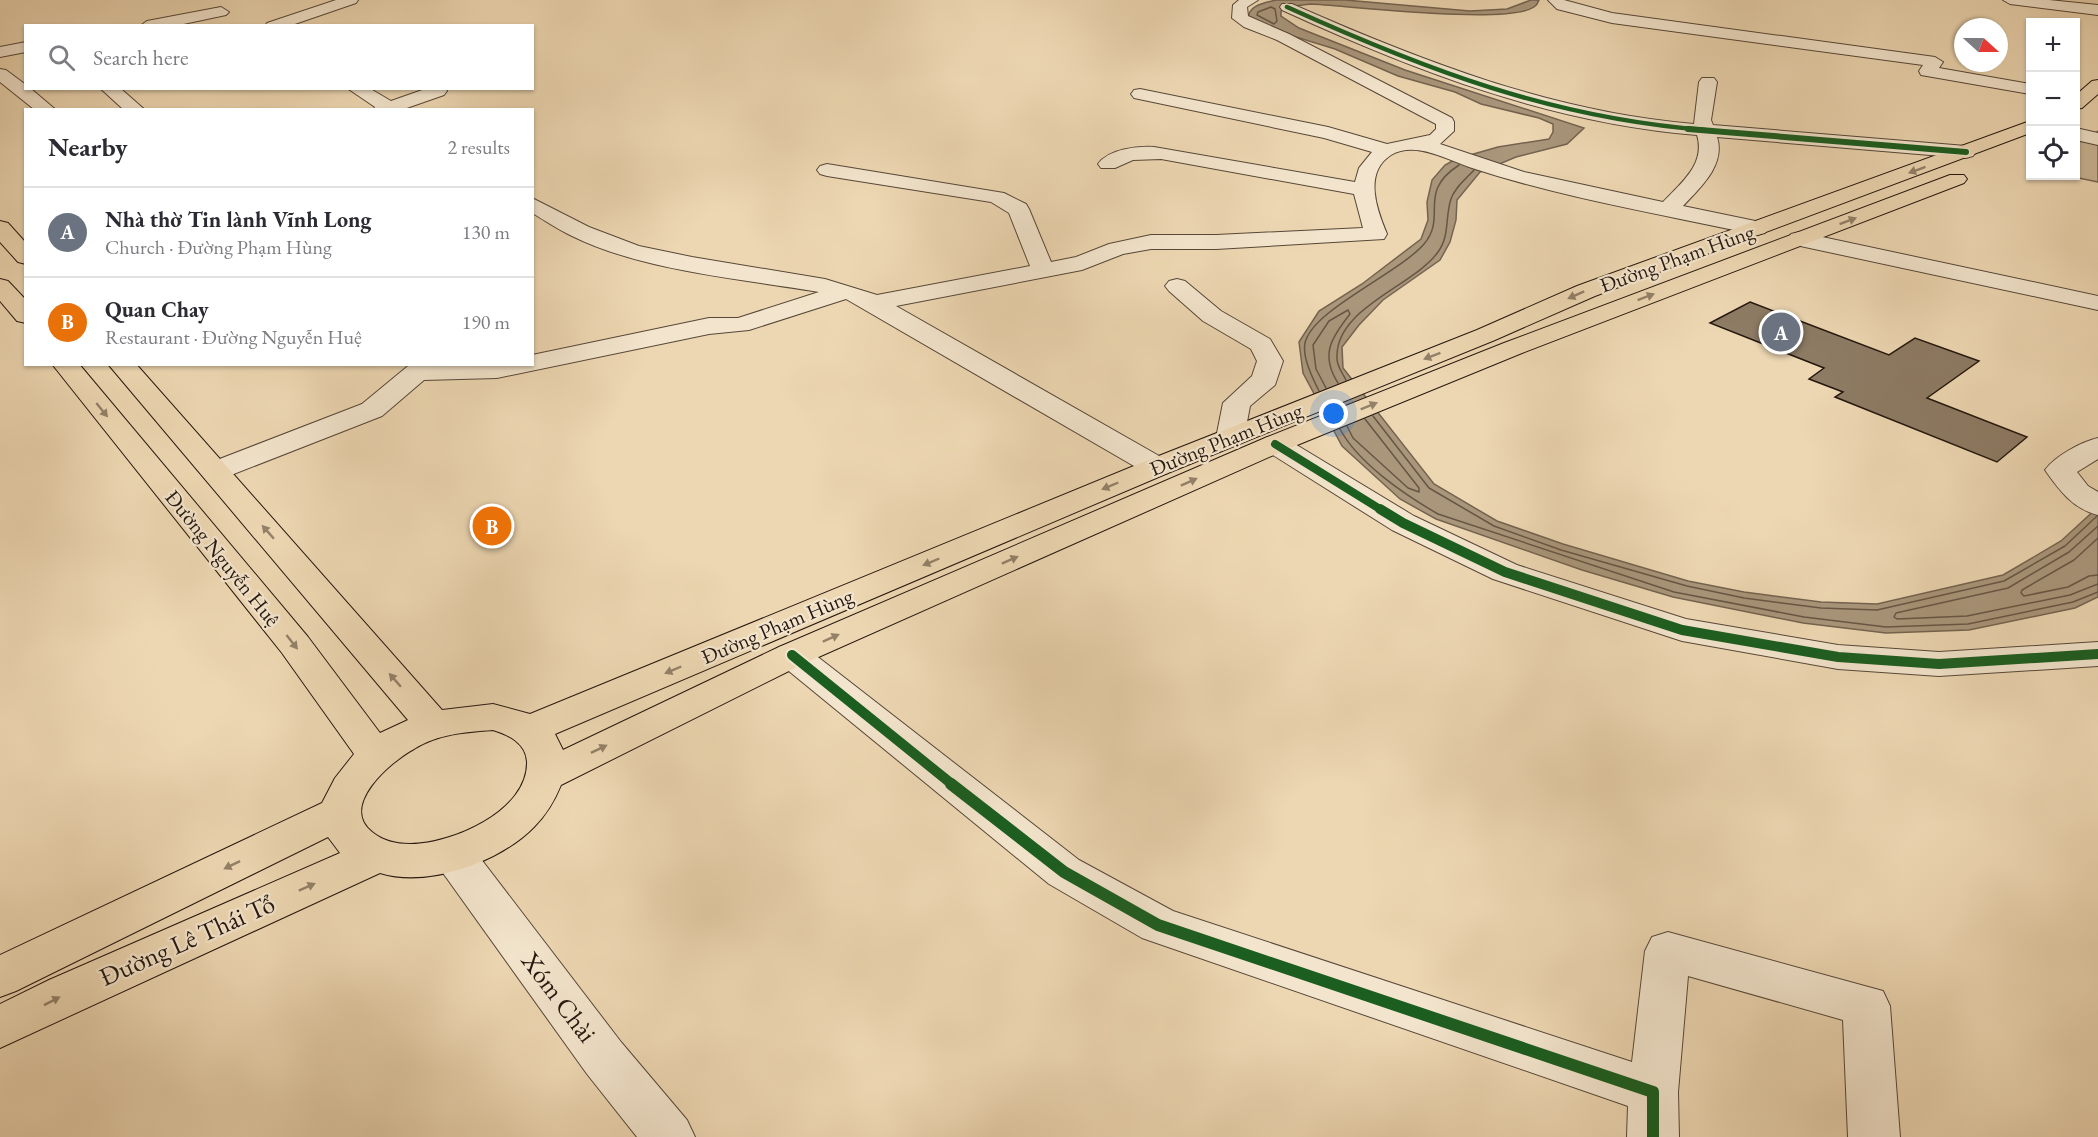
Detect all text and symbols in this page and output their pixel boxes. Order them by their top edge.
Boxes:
north arrow [1954,18,2008,72]
map controls [2026,18,2080,180]
button: + [2026,18,2080,72]
search box [24,24,534,90]
icon: search [45,41,78,74]
text: Search here [93,43,188,72]
button: − [2026,72,2080,126]
button: locate [2026,126,2080,180]
text: Nearby [48,130,128,164]
text: 2 results [447,134,510,160]
one-way arrow [1908,166,1926,175]
text: Nhà thờ Tin lành Vĩnh Long [105,205,372,234]
one-way arrow [1840,215,1858,225]
street label: Đường Phạm Hùng [1596,217,1759,298]
text: A [60,219,75,245]
text: 130 m [462,219,510,245]
text: Church · Đường Phạm Hùng [105,234,332,260]
one-way arrow [1567,291,1585,301]
one-way arrow [1638,292,1656,302]
text: Quan Chay [105,295,209,324]
text: B [61,309,74,335]
text: 190 m [462,309,510,335]
pin: A [1762,310,1800,354]
text: Restaurant · Đường Nguyễn Huệ [105,324,362,350]
one-way arrow [1423,352,1441,361]
street label: Đường Phạm Hùng [1146,396,1307,482]
your location [1319,399,1348,428]
one-way arrow [1360,401,1378,411]
one-way arrow [96,402,109,418]
one-way arrow [1180,477,1197,486]
one-way arrow [1101,481,1119,491]
street label: Đường Nguyễn Huệ [160,484,286,632]
pin: B [472,504,512,548]
one-way arrow [261,524,274,540]
one-way arrow [1001,555,1018,564]
one-way arrow [921,557,939,567]
street label: Đường Phạm Hùng [697,582,858,670]
one-way arrow [822,632,840,642]
one-way arrow [286,634,299,650]
one-way arrow [664,665,682,675]
one-way arrow [388,672,401,688]
one-way arrow [590,745,607,754]
one-way arrow [224,860,241,869]
one-way arrow [298,882,316,891]
street label: Đường Lê Thái Tổ [94,886,280,994]
street label: Xóm Chài [513,944,604,1049]
one-way arrow [44,996,61,1005]

